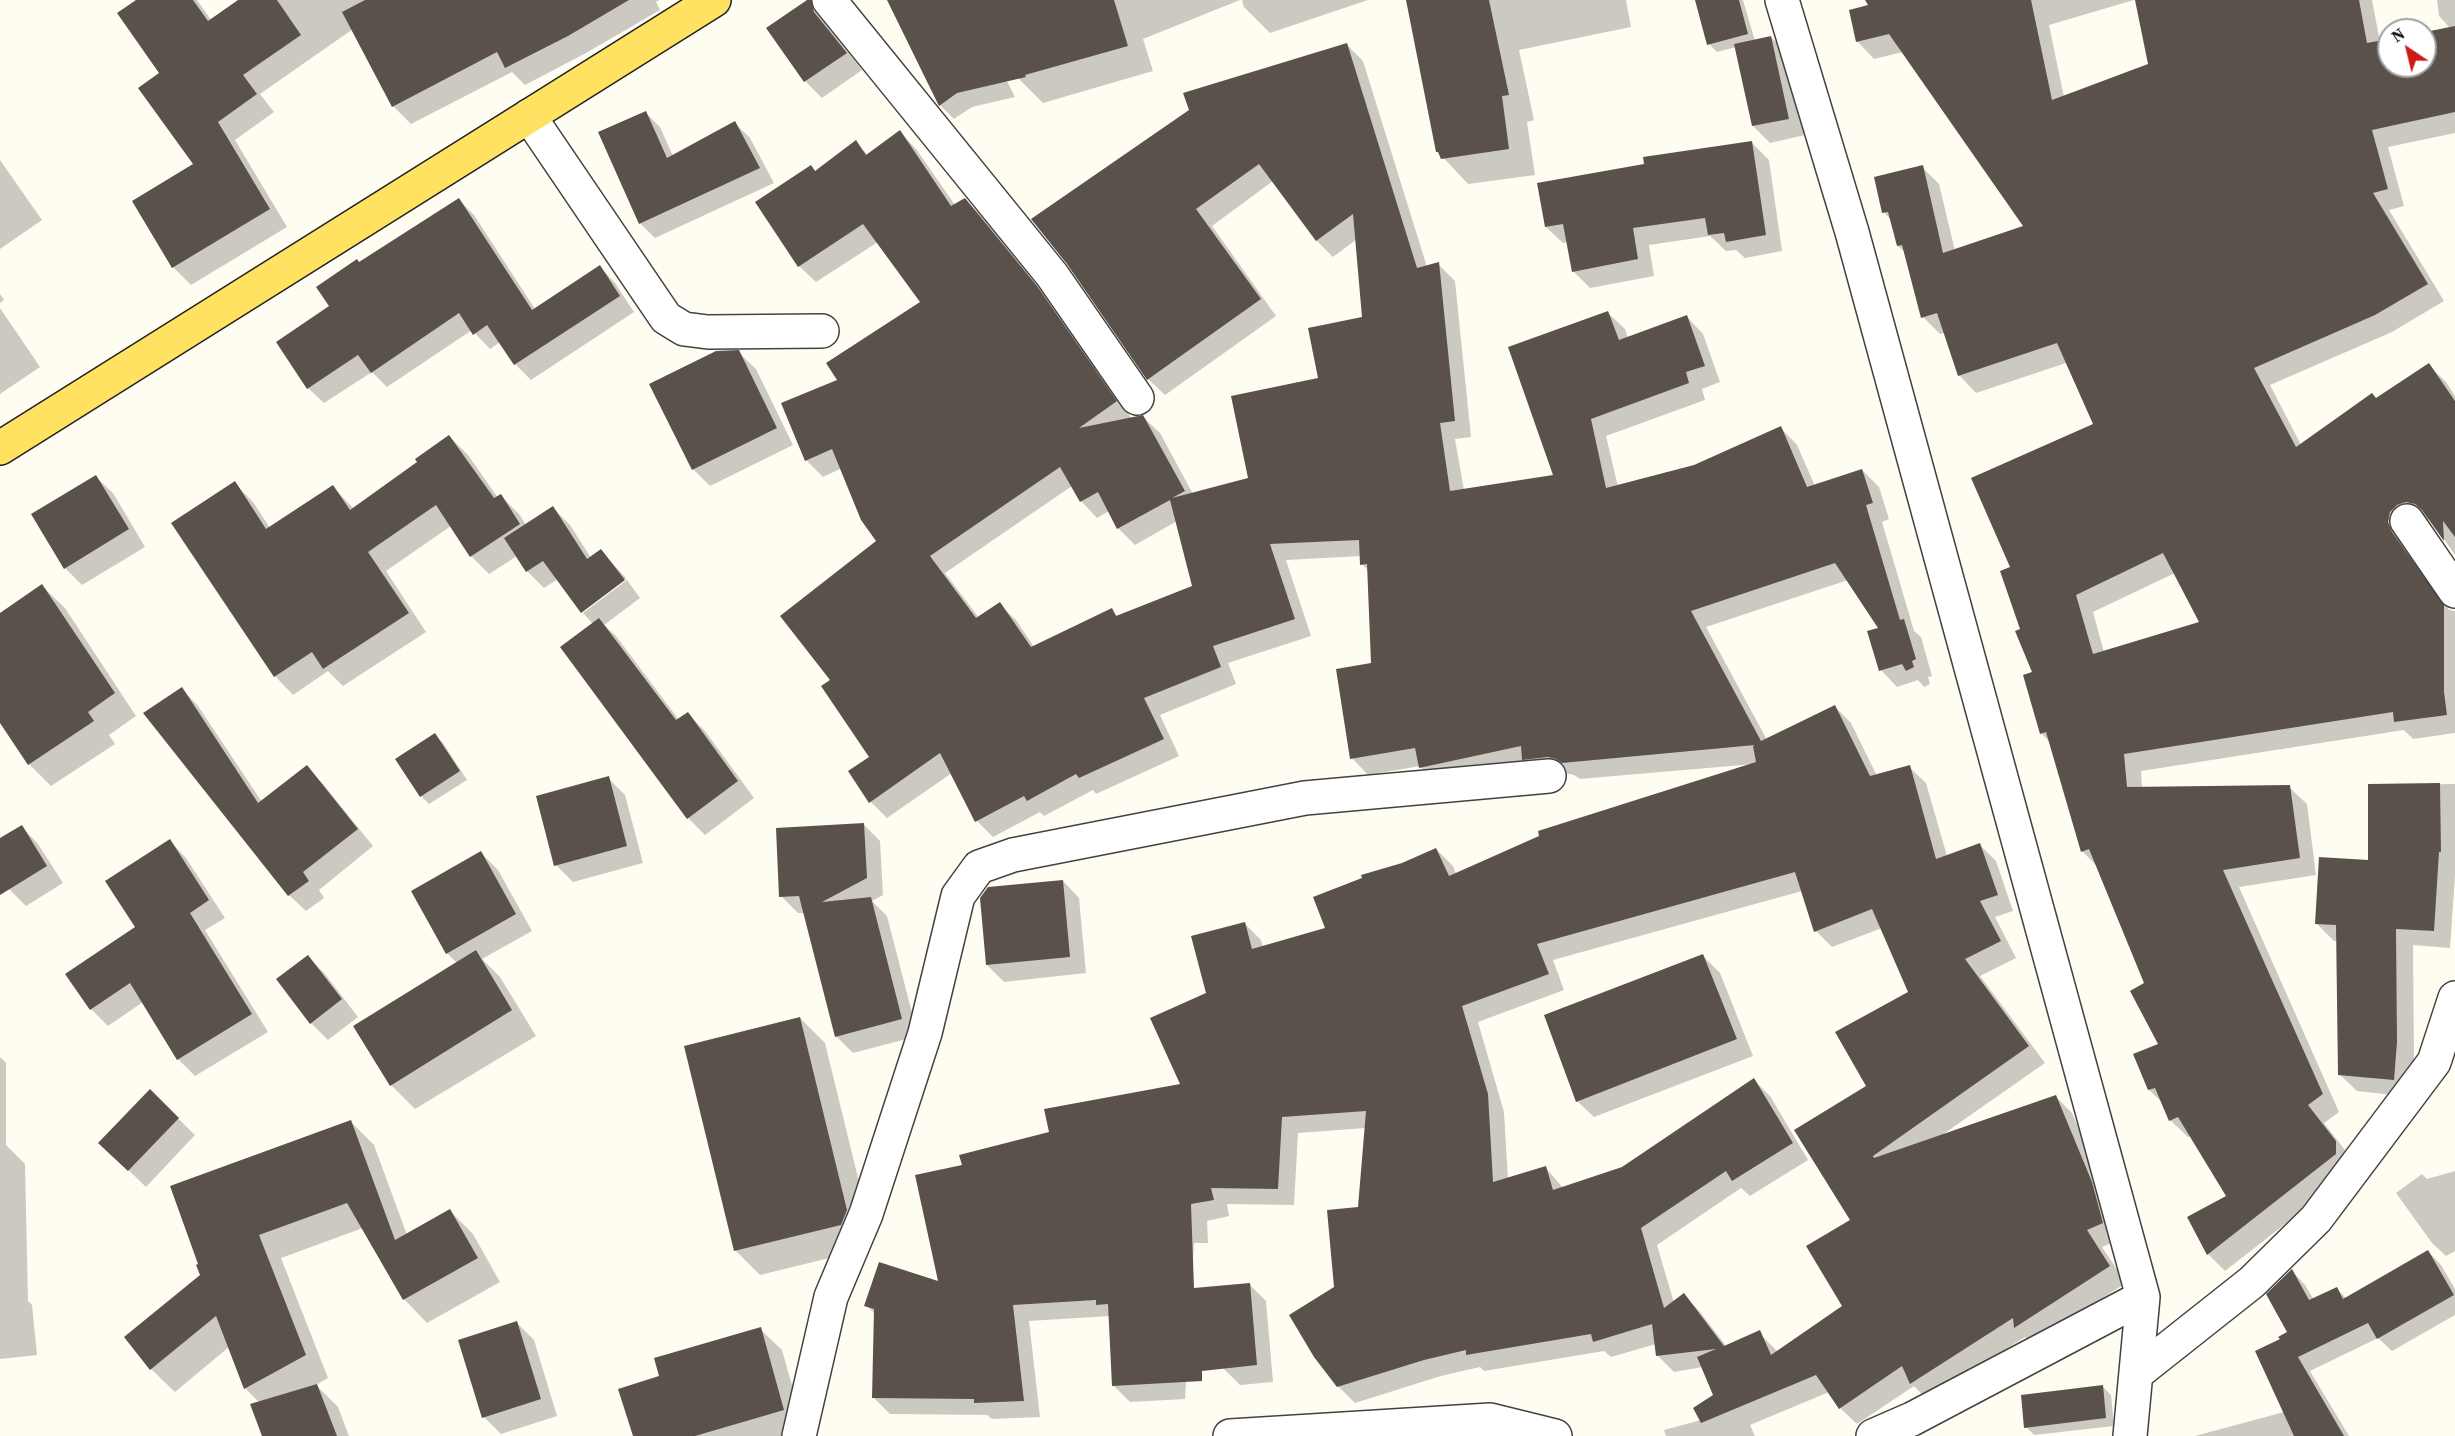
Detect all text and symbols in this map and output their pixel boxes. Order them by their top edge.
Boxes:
north arrow [2377,18,2437,78]
text: N [2387,23,2409,47]

